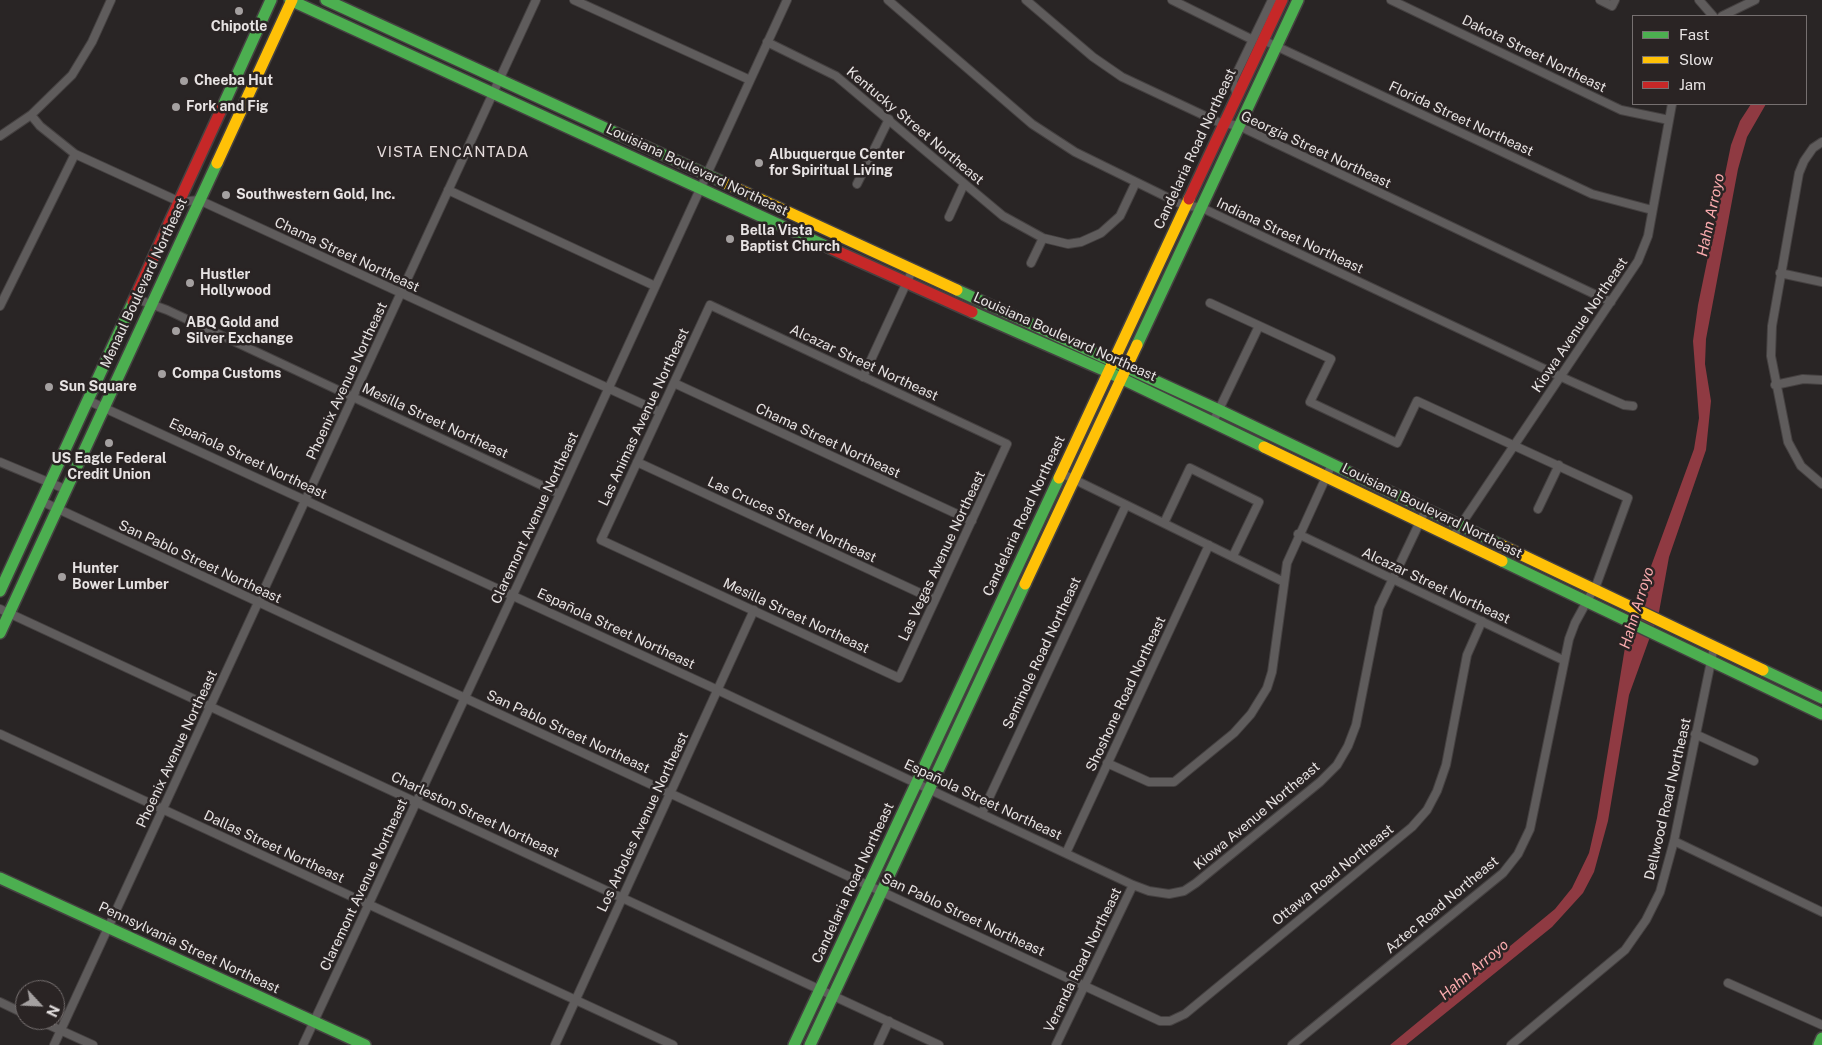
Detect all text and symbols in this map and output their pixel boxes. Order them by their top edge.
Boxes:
marker: Chipotle [233,5,245,17]
street label: Dakota Street Northeast [1459,12,1609,96]
legend [1632,15,1807,105]
place label: Chipotle [211,19,267,35]
text: Fast [1679,26,1709,43]
text: Slow [1679,51,1713,68]
street label: Kentucky Street Northeast [843,64,987,188]
street label: Candelaria Road Northeast [1150,66,1240,232]
place label: Cheeba Hut [194,73,273,89]
marker: Cheeba Hut [178,75,190,87]
text: Jam [1679,76,1706,93]
street label: Florida Street Northeast [1386,78,1536,160]
place label: Fork and Fig [186,99,268,115]
marker: Fork and Fig [170,101,182,113]
street label: Georgia Street Northeast [1238,108,1394,192]
street label: Louisiana Boulevard Northeast [603,120,791,220]
district label: VISTA ENCANTADA [375,143,531,161]
place label: Albuquerque Center for Spiritual Living [769,147,905,180]
marker: Albuquerque Center for Spiritual Living [753,157,765,169]
water label: Hahn Arroyo [1693,172,1729,258]
place label: Southwestern Gold, Inc. [236,187,395,203]
marker: Southwestern Gold, Inc. [220,189,232,201]
street label: Menaul Boulevard Northeast [97,195,191,371]
street label: Indiana Street Northeast [1214,195,1366,277]
street label: Chama Street Northeast [272,214,422,296]
place label: Bella Vista Baptist Church [740,223,840,256]
marker: Bella Vista Baptist Church [724,233,736,245]
street label: Kiowa Avenue Northeast [1529,254,1631,396]
place label: Hustler Hollywood [200,267,271,300]
marker: Hustler Hollywood [184,277,196,289]
street label: Louisiana Boulevard Northeast [971,289,1159,385]
street label: Phoenix Avenue Northeast [303,299,391,463]
place label: ABQ Gold and Silver Exchange [186,315,293,348]
street label: Alcazar Street Northeast [787,321,941,405]
marker: ABQ Gold and Silver Exchange [170,325,182,337]
street label: Las Animas Avenue Northeast [595,325,693,509]
place label: Compa Customs [172,366,281,382]
marker: Compa Customs [156,368,168,380]
place label: Sun Square [59,379,137,395]
street label: Mesilla Street Northeast [359,380,511,462]
marker: Sun Square [43,381,55,393]
street label: Chama Street Northeast [753,400,903,482]
street label: Española Street Northeast [166,415,330,503]
street label: Claremont Avenue Northeast [488,429,582,607]
street label: Candelaria Road Northeast [979,433,1069,599]
marker: US Eagle Federal Credit Union [103,437,115,449]
place label: US Eagle Federal Credit Union [51,451,167,484]
street label: Louisiana Boulevard Northeast [1339,460,1525,562]
street label: Las Vegas Avenue Northeast [895,468,989,644]
street label: Las Cruces Street Northeast [705,473,879,567]
street label: San Pablo Street Northeast [116,517,284,607]
street label: Alcazar Street Northeast [1359,544,1513,628]
place label: Hunter Bower Lumber [72,561,169,594]
water label: Hahn Arroyo [1616,565,1658,651]
marker: Hunter Bower Lumber [56,571,68,583]
street label: Seminole Road Northeast [999,574,1085,732]
street label: Mesilla Street Northeast [720,575,872,657]
street label: Española Street Northeast [534,585,698,673]
street label: Shoshone Road Northeast [1083,614,1169,774]
street label: Phoenix Avenue Northeast [133,667,221,831]
street label: San Pablo Street Northeast [484,687,652,777]
street label: Dellwood Road Northeast [1641,716,1695,882]
street label: Los Arboles Avenue Northeast [594,729,692,915]
street label: Española Street Northeast [901,756,1065,844]
street label: Kiowa Avenue Northeast [1191,758,1323,874]
street label: Charleston Street Northeast [388,769,562,861]
street label: Claremont Avenue Northeast [317,796,411,974]
street label: Candelaria Road Northeast [808,800,898,966]
street label: Dallas Street Northeast [201,807,347,887]
street label: Ottawa Road Northeast [1269,821,1397,929]
street label: Aztec Road Northeast [1382,853,1502,957]
street label: San Pablo Street Northeast [879,870,1047,960]
street label: Veranda Road Northeast [1041,885,1125,1035]
street label: Pennsylvania Street Northeast [96,899,282,997]
water label: Hahn Arroyo [1436,936,1512,1004]
north arrow [15,980,65,1030]
text: N [43,1003,62,1019]

